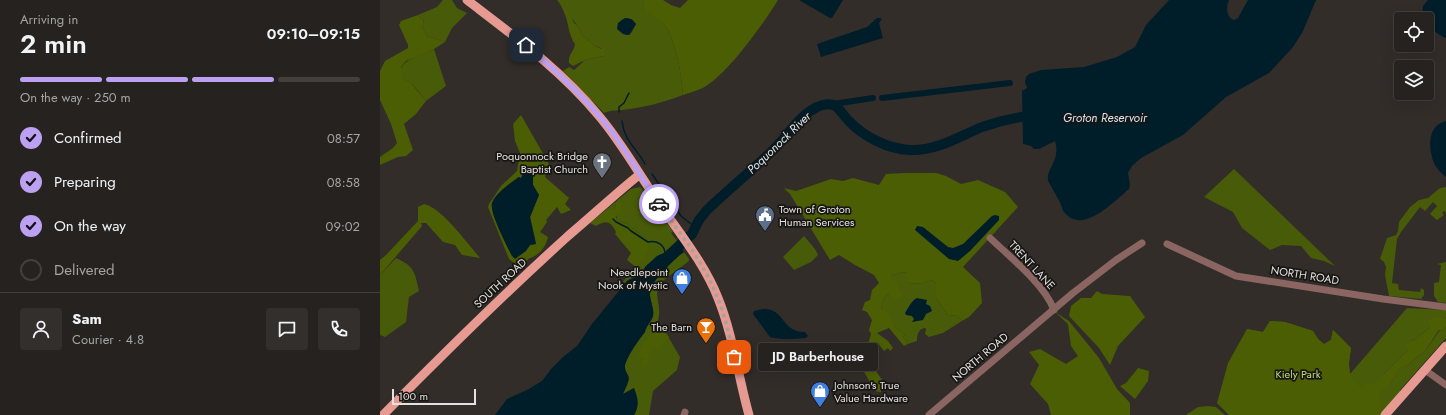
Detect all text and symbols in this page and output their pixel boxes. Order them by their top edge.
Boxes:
text: Arriving in [20,10,78,29]
map controls [1394,12,1434,100]
button: locate [1394,12,1434,52]
text: 09:10–09:15 [267,23,360,45]
text: 2 min [20,25,87,63]
pin [509,28,543,62]
icon: home [515,34,537,56]
button: layers [1394,60,1434,100]
text: On the way · 250 m [20,88,131,107]
water label: Poquonock River [743,107,816,178]
water label: Groton Reservoir [1063,109,1148,127]
icon: check [20,127,42,149]
text: Confirmed [54,127,122,149]
text: 08:57 [327,129,360,148]
place label: Poquonnock Bridge Baptist Church [496,148,588,177]
church icon: Poquonnock Bridge Baptist Church [591,151,613,179]
icon: check [20,171,42,193]
text: Preparing [54,171,116,193]
text: 08:58 [327,173,360,192]
courier [639,184,679,224]
icon: car [648,193,670,215]
place label: Town of Groton Human Services [779,201,855,230]
public building icon: Town of Groton Human Services [754,204,776,232]
icon: check [20,215,42,237]
text: On the way [54,215,126,237]
text: 09:02 [326,217,360,236]
street label: TRENT LANE [1005,237,1059,293]
street label: SOUTH ROAD [470,254,530,312]
text: Delivered [54,259,115,281]
street label: NORTH ROAD [1270,262,1341,288]
place label: Needlepoint Nook of Mystic [598,264,668,293]
shop icon: Needlepoint Nook of Mystic [671,267,693,295]
button: person [20,308,62,350]
text: Sam [72,308,102,330]
button: chat [266,308,308,350]
button: phone [318,308,360,350]
bar icon: The Barn [695,316,717,344]
place label: The Barn [651,319,692,335]
street label: NORTH ROAD [948,328,1012,385]
text: Courier · 4.8 [72,330,144,349]
pin [717,340,751,374]
callout: JD Barberhouse [758,343,878,371]
icon: bag [723,346,745,368]
text: JD Barberhouse [772,347,864,366]
park label: Kiely Park [1275,366,1321,382]
place label: Johnson's True Value Hardware [832,377,908,406]
shop icon: Johnson's True Value Hardware [809,380,831,408]
scale bar [392,387,476,406]
text: 100 m [398,388,428,404]

